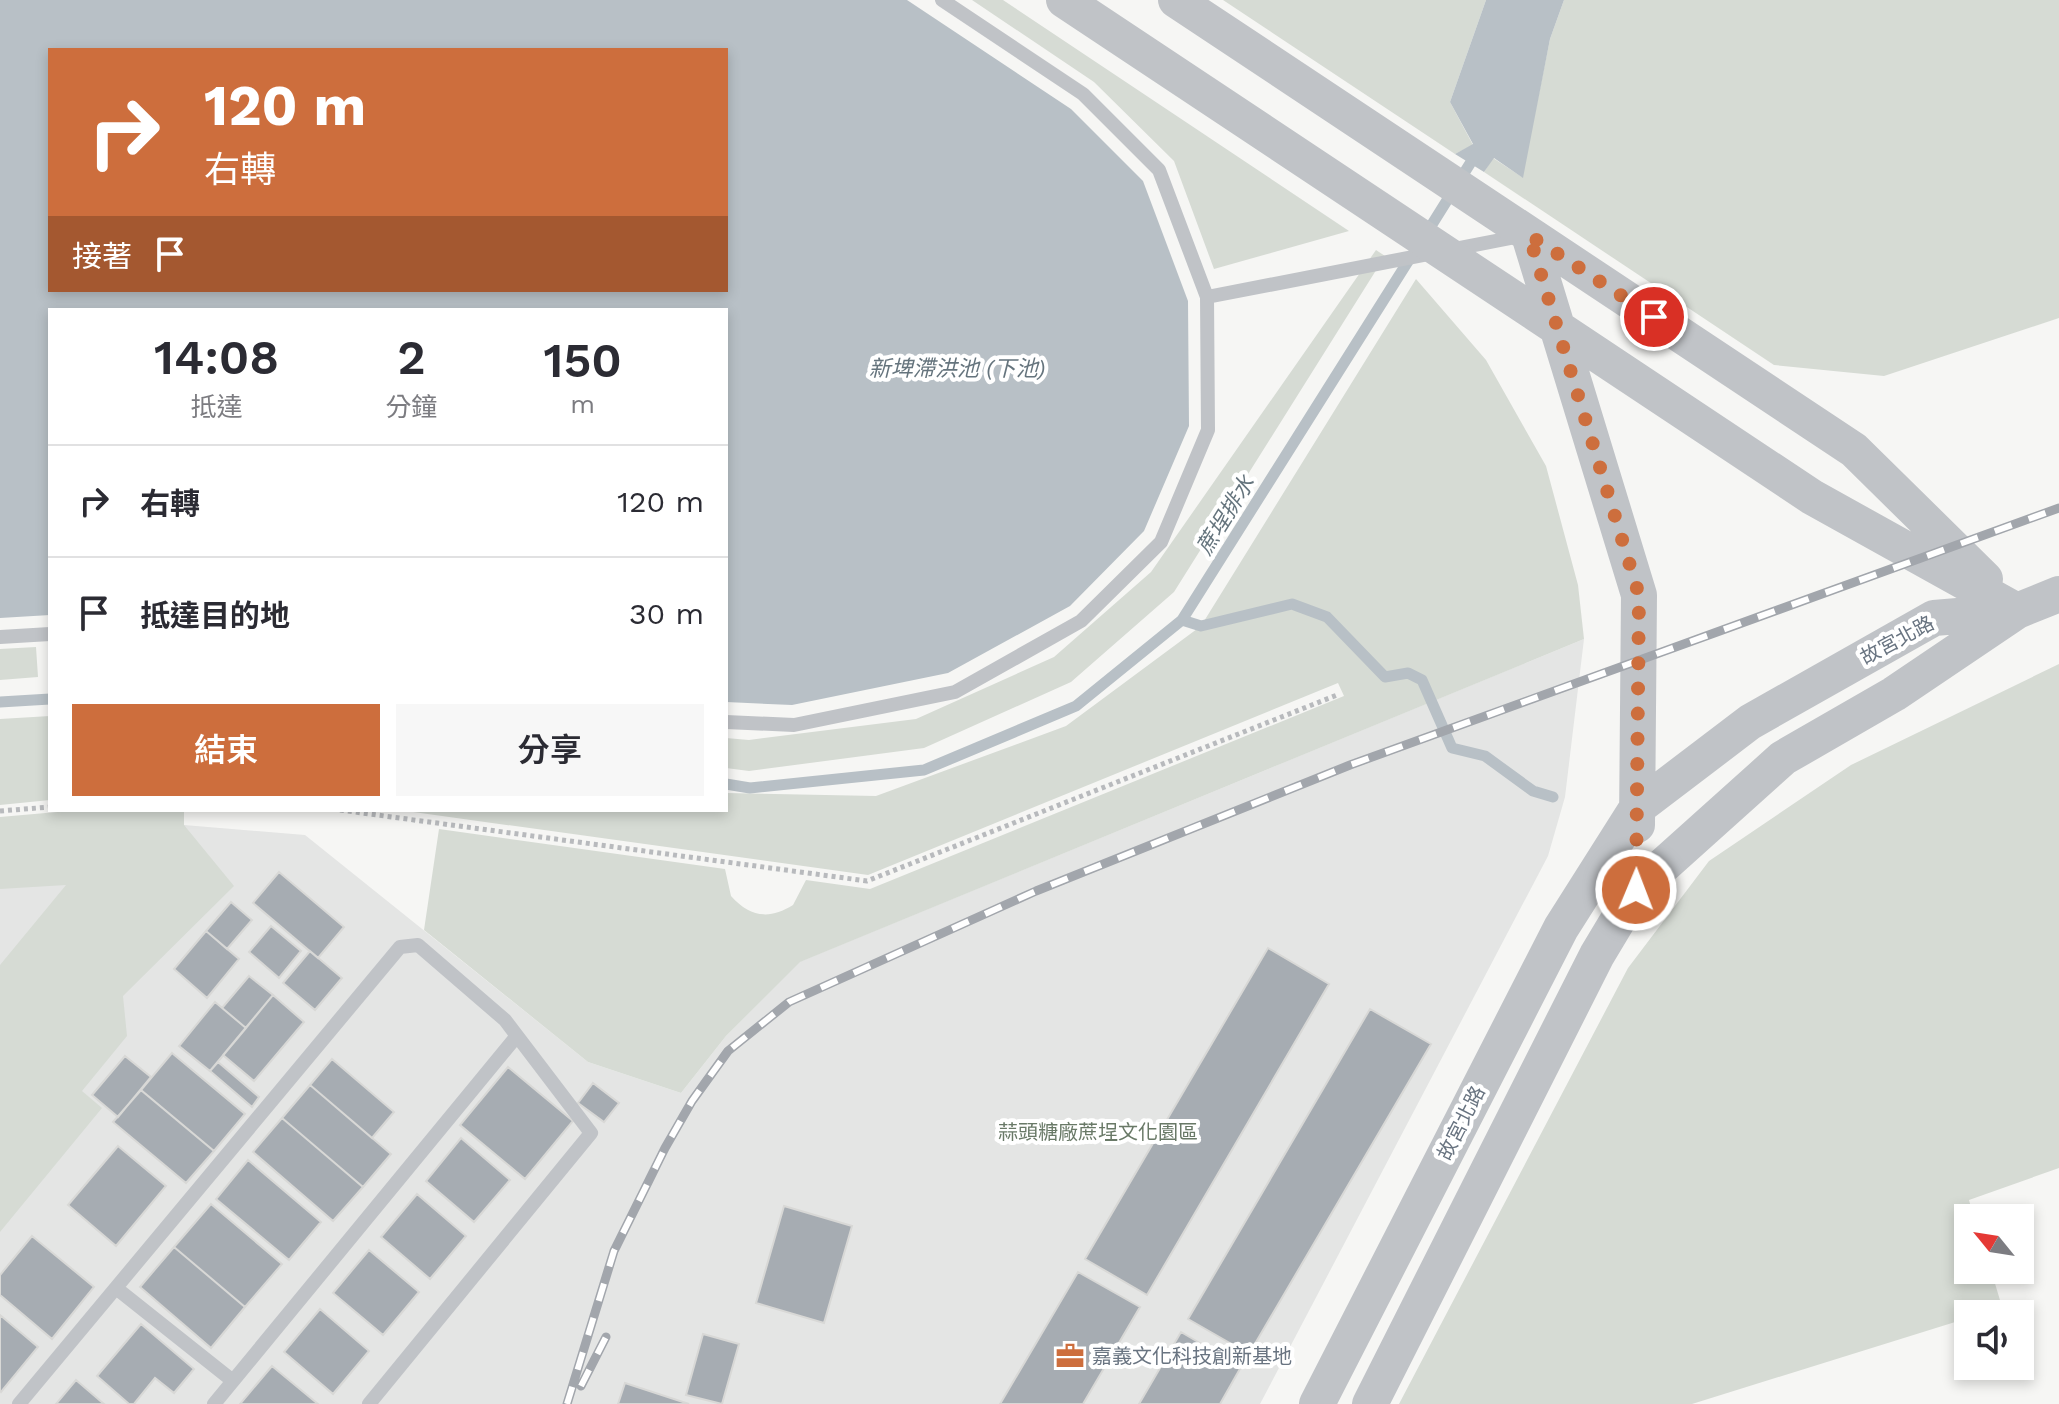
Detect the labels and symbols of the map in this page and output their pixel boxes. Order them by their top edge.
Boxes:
pin [1620,283,1688,351]
water label: 新埤滯洪池 (下池) [869,356,1045,381]
water label: 蔗埕排水 [1192,470,1260,559]
street label: 故宮北路 [1856,611,1938,669]
position arrow [1594,848,1678,932]
street label: 故宮北路 [1432,1082,1490,1164]
park label: 蒜頭糖廠蔗埕文化園區 [998,1120,1198,1144]
north arrow [1954,1204,2034,1284]
office icon: 嘉義文化科技創新基地 [1055,1341,1085,1371]
place label: 嘉義文化科技創新基地 [1092,1344,1292,1368]

